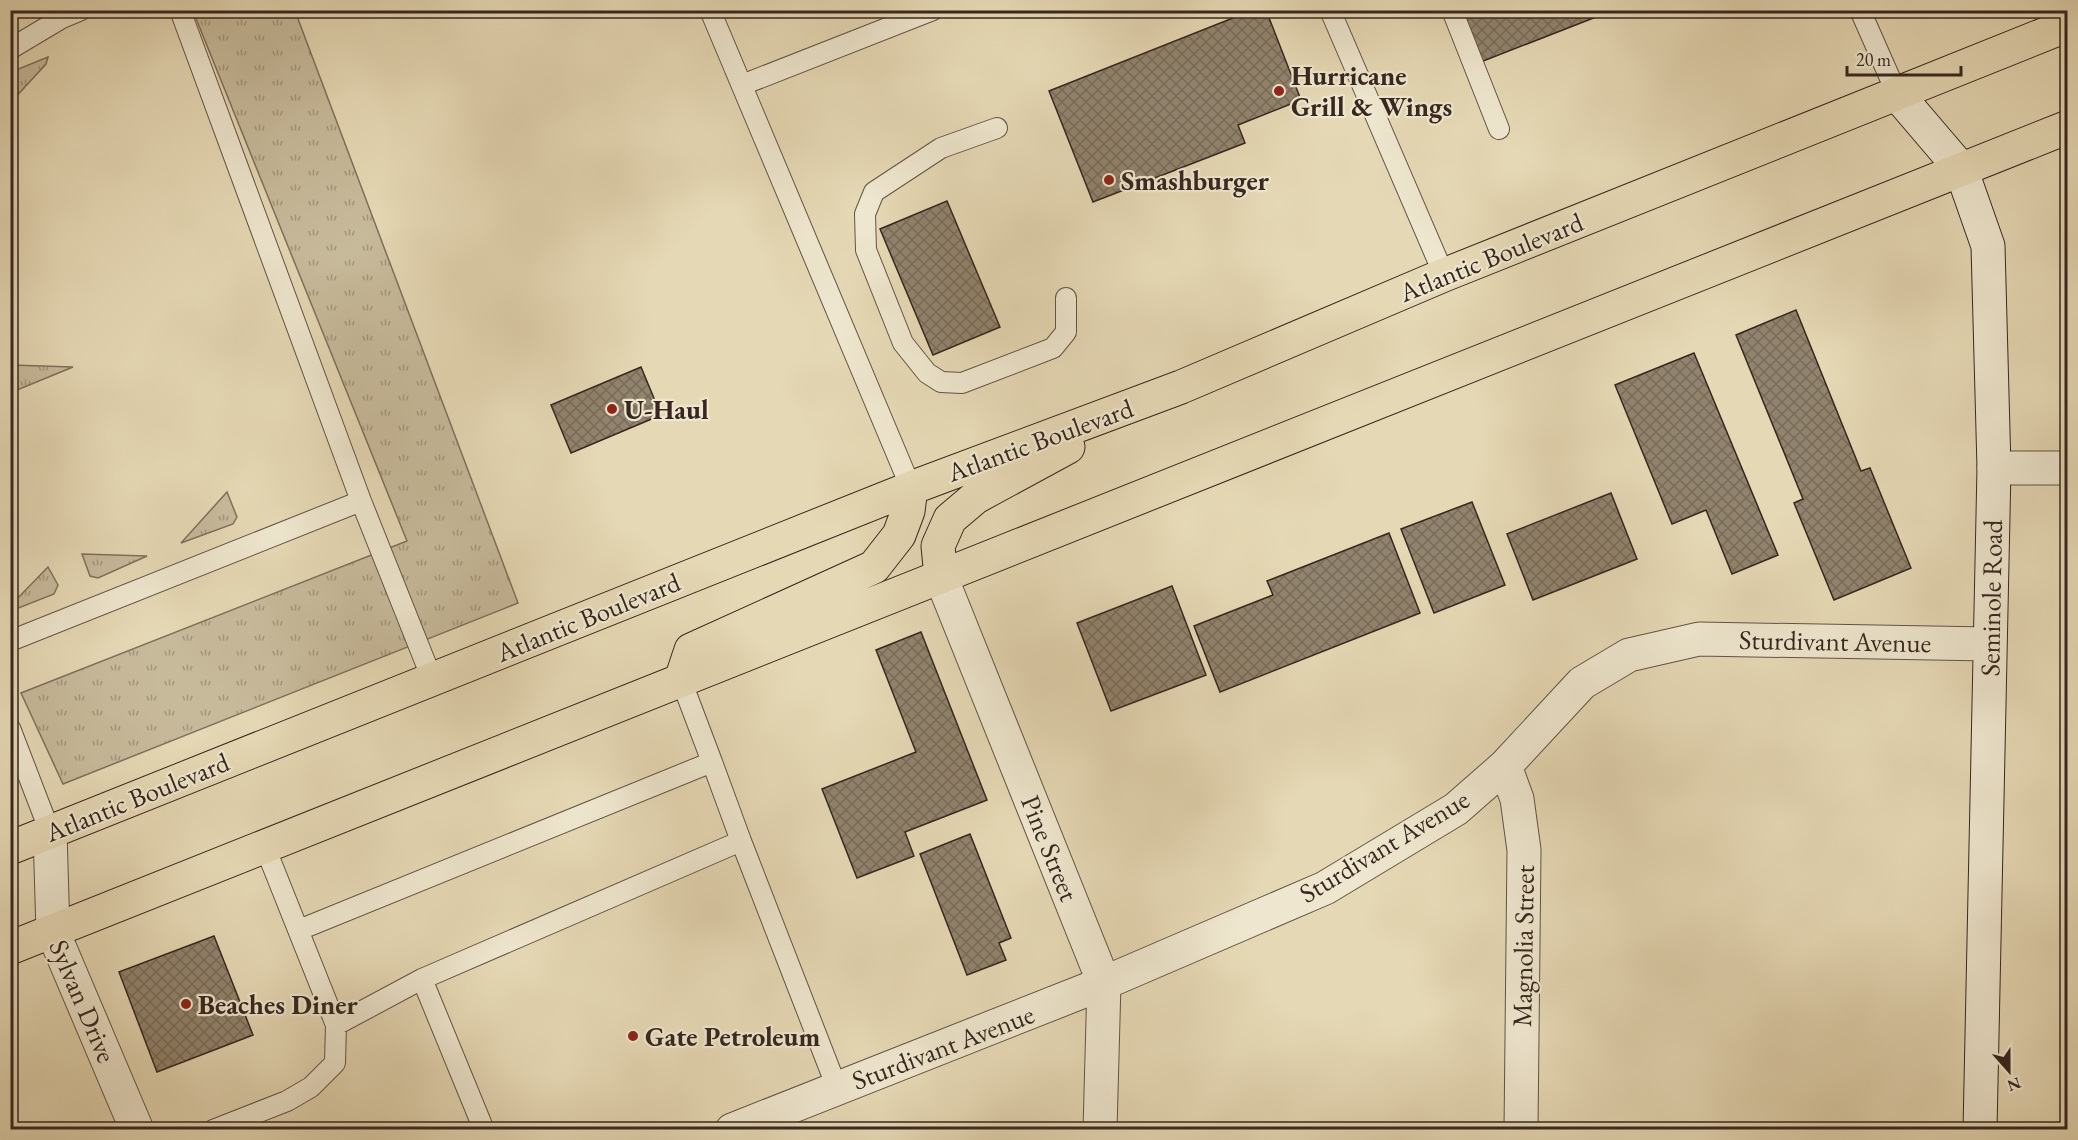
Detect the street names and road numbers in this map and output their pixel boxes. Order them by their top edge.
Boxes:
street label: Atlantic Boulevard [1393,204,1588,310]
street label: Atlantic Boulevard [941,390,1138,490]
street label: Seminole Road [1972,519,2010,677]
street label: Atlantic Boulevard [490,564,685,670]
street label: Sturdivant Avenue [1739,622,1931,660]
street label: Atlantic Boulevard [39,744,234,850]
street label: Sturdivant Avenue [1293,781,1475,911]
street label: Pine Street [1013,790,1087,907]
street label: Magnolia Street [1504,864,1542,1027]
street label: Sylvan Drive [41,934,125,1068]
street label: Sturdivant Avenue [847,996,1039,1098]

